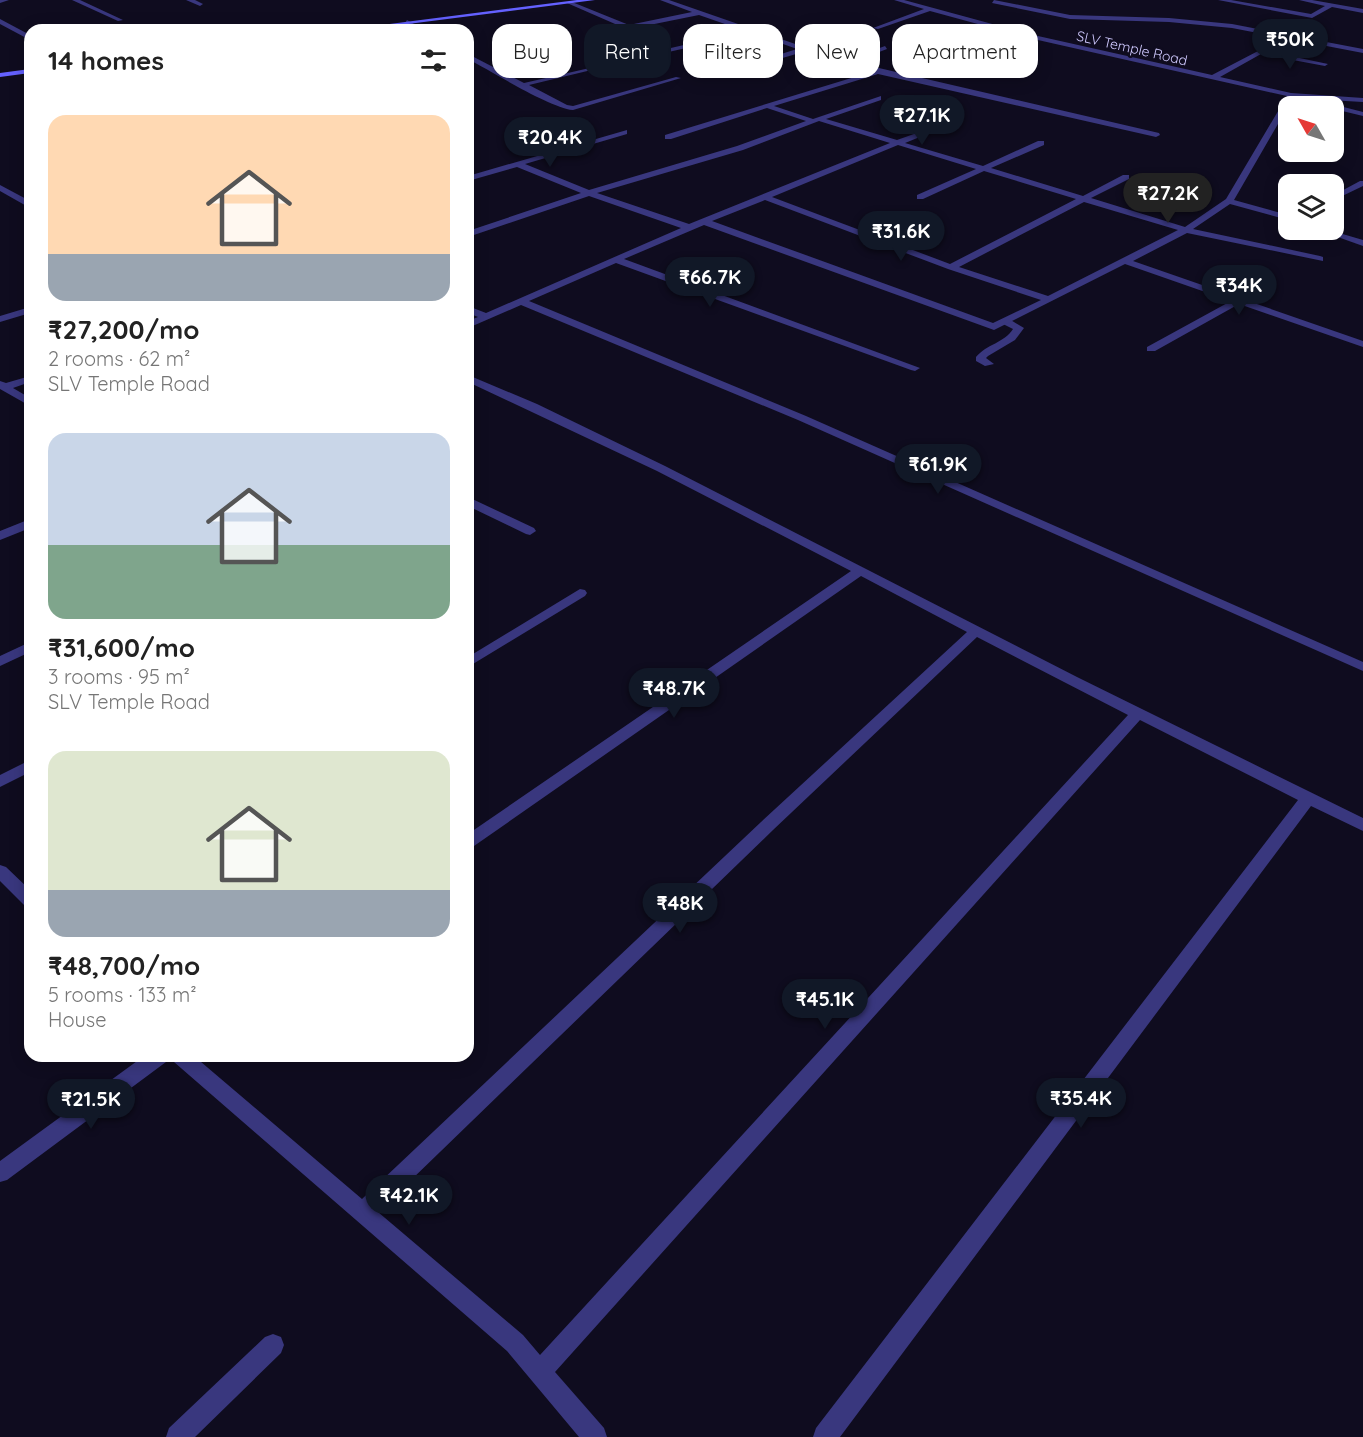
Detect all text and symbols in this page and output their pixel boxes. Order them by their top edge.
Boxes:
pin: ₹50K [1254,19,1326,70]
chip: Buy [492,24,572,78]
chip: Rent [584,24,671,78]
chip: Filters [683,24,783,78]
chip: New [795,24,880,78]
chip: Apartment [892,24,1038,78]
street label: SLV Temple Road [1075,26,1189,70]
text: ₹50K [1266,26,1314,51]
text: 14 homes [48,44,164,77]
icon: filters [417,44,450,77]
pin: ₹27.1K [873,95,971,146]
north arrow [1278,96,1344,162]
map controls [1278,96,1344,240]
text: ₹27.1K [894,102,950,127]
pin: ₹20.4K [501,117,599,168]
text: ₹20.4K [518,124,582,149]
icon: home [195,154,303,262]
pin: ₹27.2K [1119,173,1217,224]
button: layers [1278,174,1344,240]
text: ₹27.2K [1137,180,1199,205]
pin: ₹31.6K [852,211,950,262]
text: ₹31.6K [872,218,930,243]
pin: ₹66.7K [661,257,759,308]
text: ₹66.7K [679,264,741,289]
pin: ₹34K [1203,265,1275,316]
text: ₹34K [1216,272,1262,297]
text: ₹27,200/mo [48,313,200,346]
text: 2 rooms · 62 m² [48,346,190,371]
text: SLV Temple Road [48,371,210,396]
pin: ₹61.9K [889,444,987,495]
text: ₹61.9K [909,451,967,476]
icon: home [195,472,303,580]
text: ₹31,600/mo [48,631,195,664]
text: 3 rooms · 95 m² [48,664,190,689]
pin: ₹48.7K [625,668,723,719]
text: ₹48.7K [643,675,705,700]
text: SLV Temple Road [48,689,210,714]
icon: home [195,790,303,898]
pin: ₹48K [644,883,716,934]
text: ₹48K [657,890,703,915]
text: ₹48,700/mo [48,949,200,982]
pin: ₹45.1K [776,979,874,1030]
text: 5 rooms · 133 m² [48,982,197,1007]
text: ₹45.1K [796,986,854,1011]
text: House [48,1007,107,1032]
pin: ₹35.4K [1032,1078,1130,1129]
pin: ₹21.5K [42,1079,140,1130]
text: ₹35.4K [1050,1085,1112,1110]
text: ₹21.5K [61,1086,121,1111]
pin: ₹42.1K [360,1175,458,1226]
text: ₹42.1K [379,1182,439,1207]

